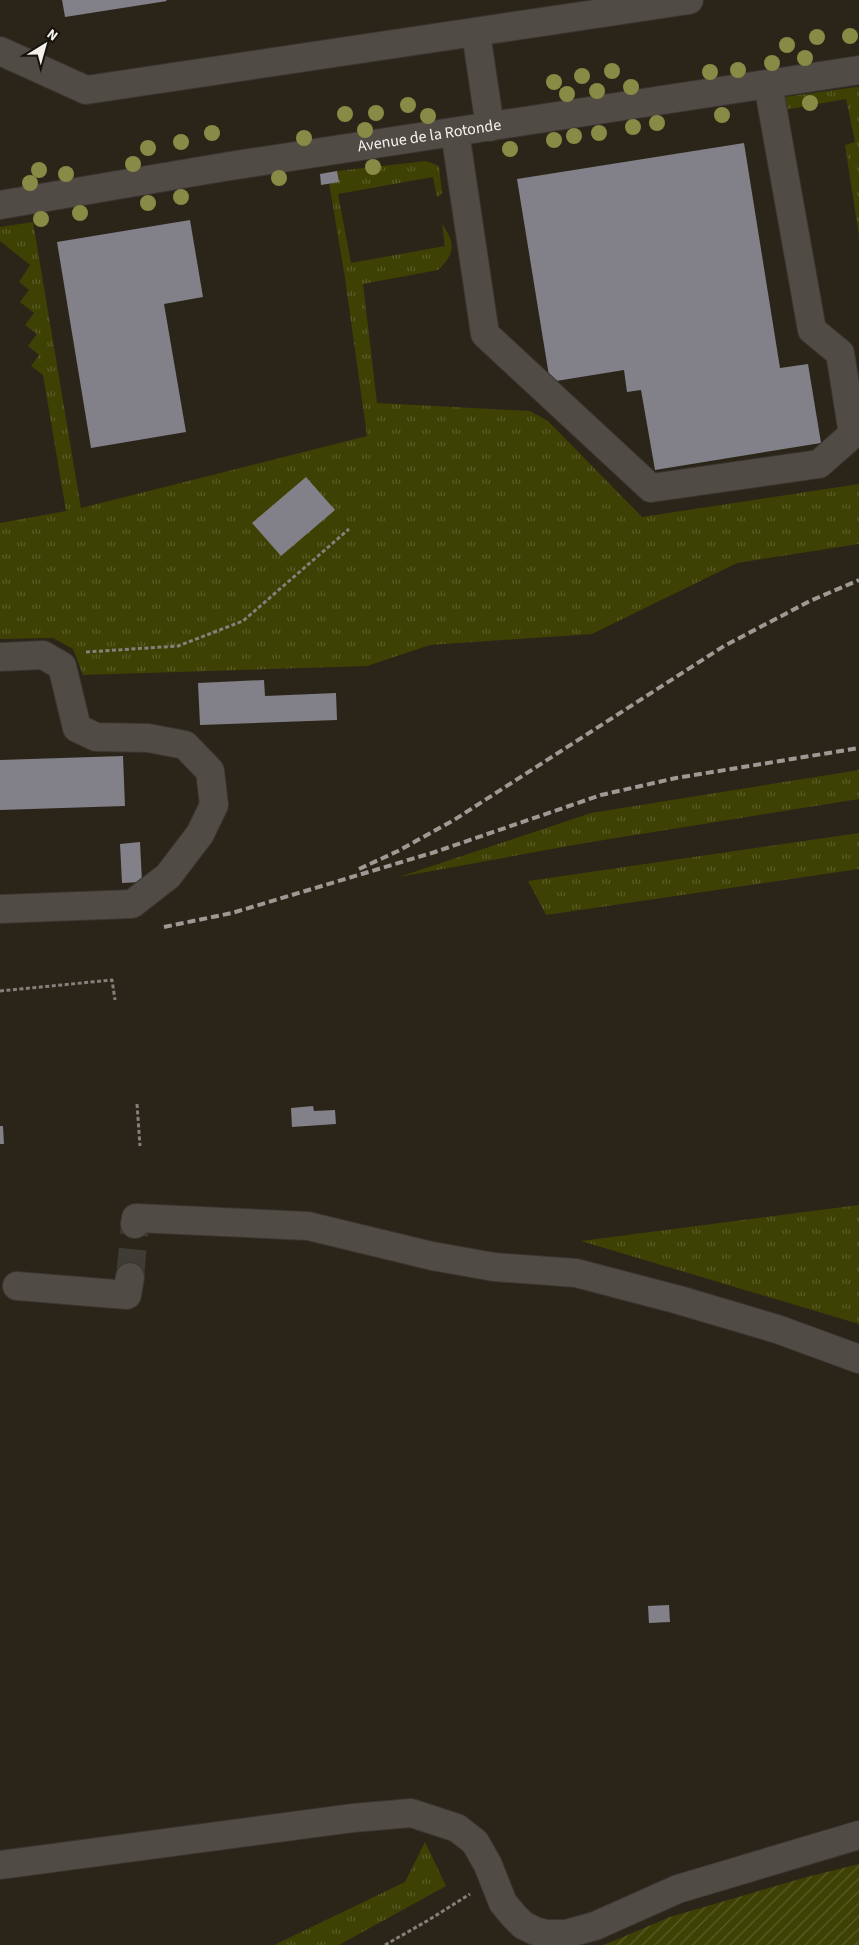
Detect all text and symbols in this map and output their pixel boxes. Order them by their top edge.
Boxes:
north arrow [20,20,70,70]
text: N [42,25,62,46]
street label: Avenue de la Rotonde [356,114,503,157]

